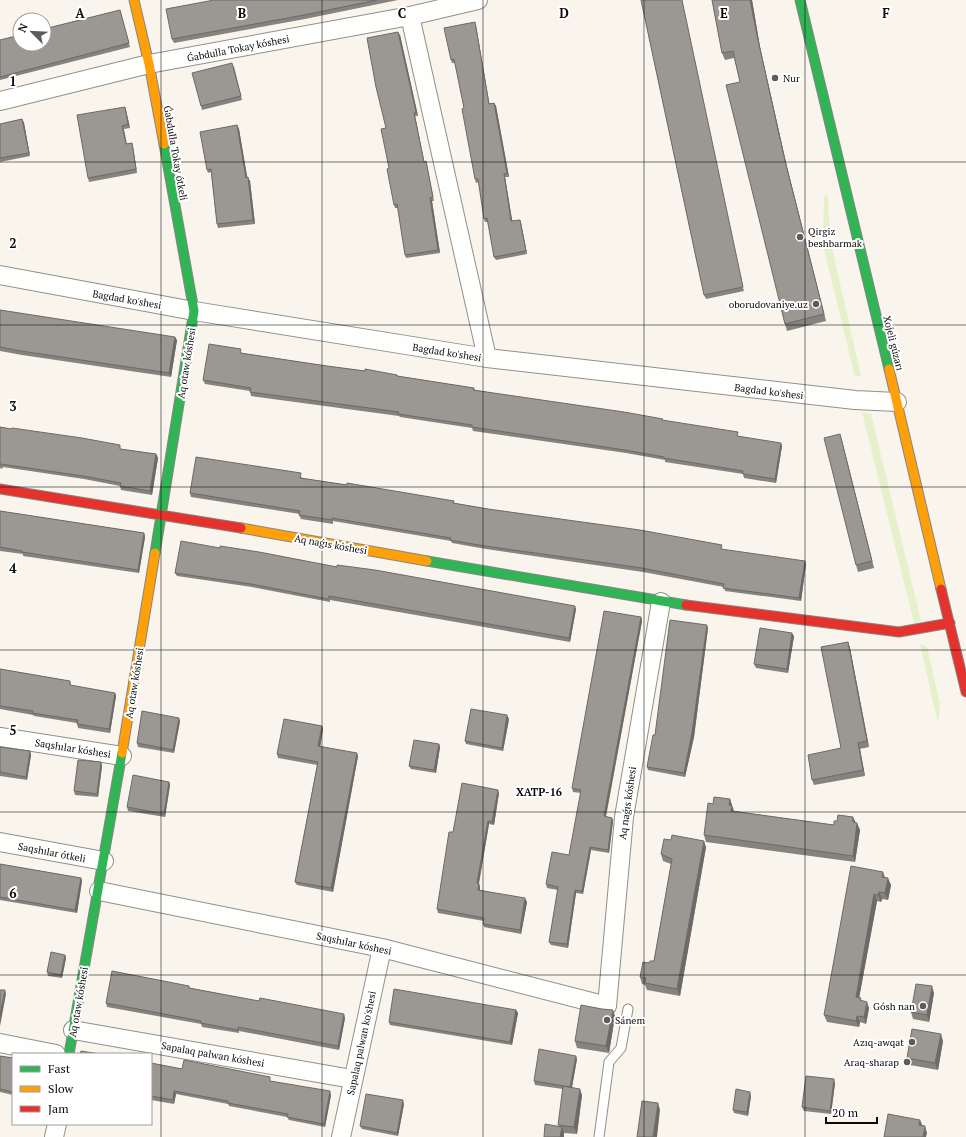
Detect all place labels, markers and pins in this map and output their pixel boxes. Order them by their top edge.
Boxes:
place label: Nur [783,72,800,85]
marker: Nur [770,73,780,83]
place label: Qirgiz beshbarmak [808,225,863,250]
marker: Qirgiz beshbarmak [795,232,805,242]
place label: oborudovaniye.uz [729,298,808,311]
marker: oborudovaniye.uz [811,299,821,309]
place label: Gósh nan [873,1000,915,1013]
marker: Gósh nan [918,1001,928,1011]
place label: Sánem [615,1014,645,1027]
marker: Sánem [602,1015,612,1025]
place label: Azıq-awqat [853,1036,904,1049]
marker: Azıq-awqat [907,1037,917,1047]
place label: Araq-sharap [844,1056,899,1069]
marker: Araq-sharap [902,1057,912,1067]

